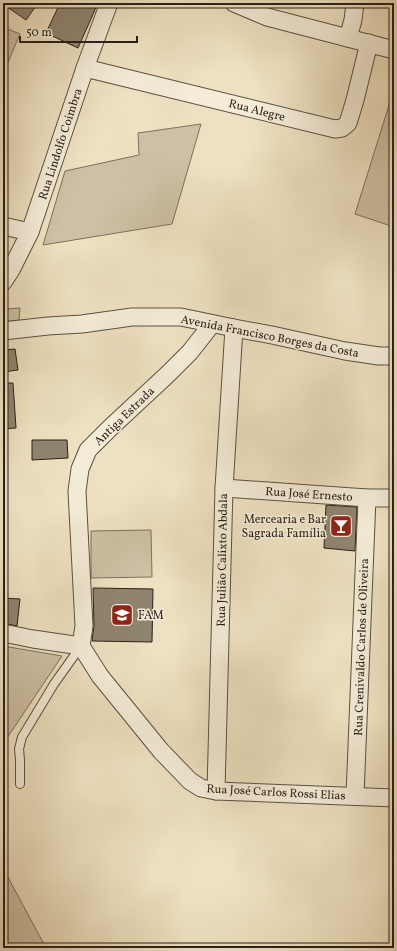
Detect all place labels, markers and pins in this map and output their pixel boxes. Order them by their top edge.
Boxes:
place label: Mercearia e Bar Sagrada Família [242,512,326,542]
bar icon: Mercearia e Bar Sagrada Família [328,513,354,539]
school or university icon: FAM [109,602,135,628]
place label: FAM [138,608,164,624]

